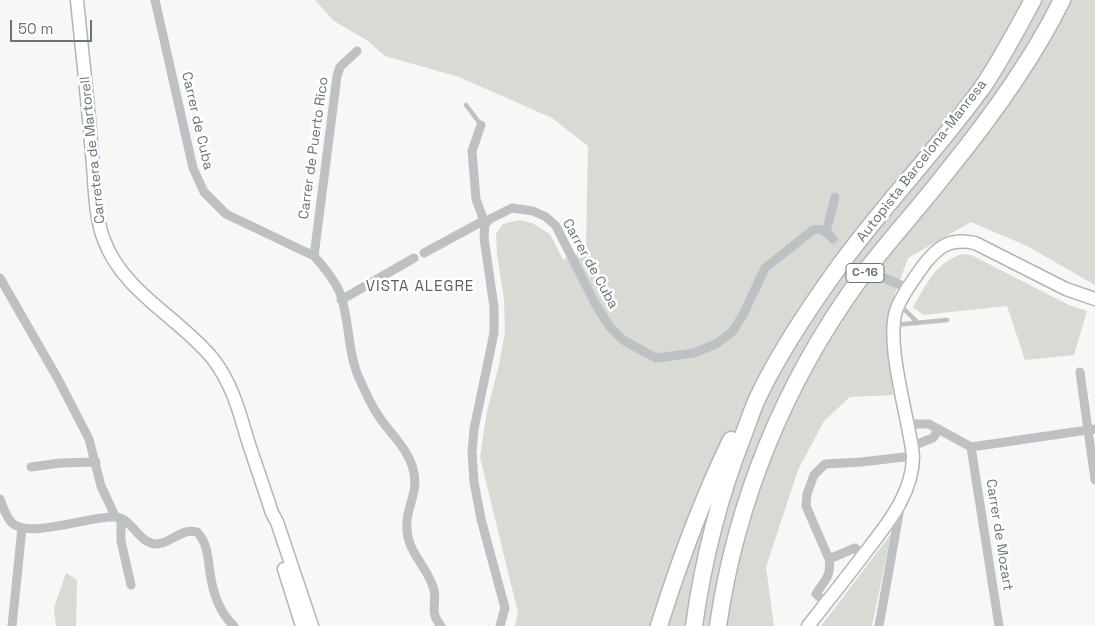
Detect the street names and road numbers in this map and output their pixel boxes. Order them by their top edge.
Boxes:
street label: Carrer de Cuba [178,70,216,172]
street label: Carretera de Martorell [77,76,109,224]
street label: Carrer de Puerto Rico [296,76,332,220]
street label: Autopista Barcelona-Manresa [853,77,991,245]
street label: Carrer de Cuba [558,216,622,312]
road number: C-16 [846,264,884,282]
street label: Carrer de Mozart [982,478,1016,592]

